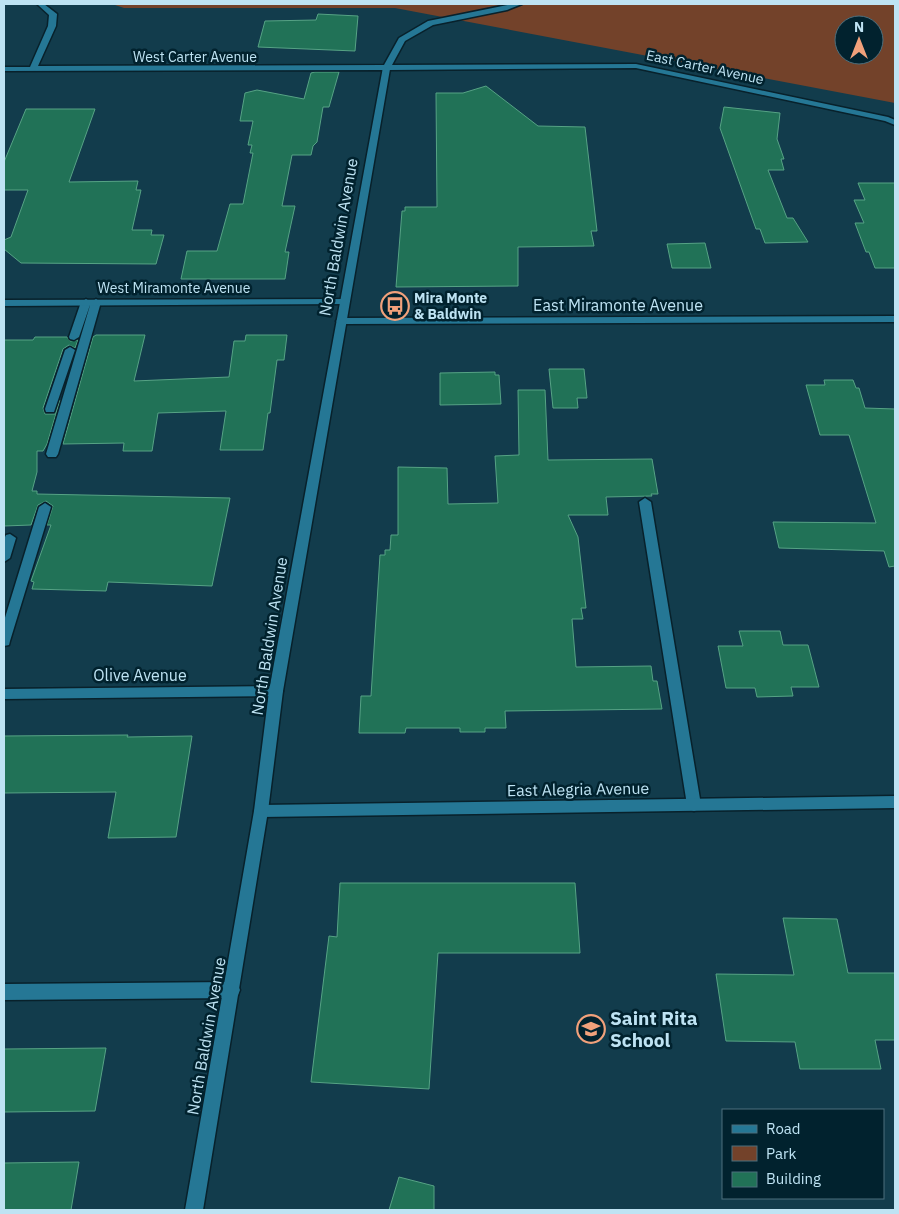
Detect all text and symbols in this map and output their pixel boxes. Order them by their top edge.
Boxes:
north arrow [834,15,884,65]
text: N [854,18,864,36]
street label: East Carter Avenue [645,46,766,88]
street label: West Carter Avenue [133,48,257,66]
street label: North Baldwin Avenue [314,156,362,317]
street label: West Miramonte Avenue [98,279,251,297]
place label: Mira Monte & Baldwin [414,289,487,323]
bus stop icon: Mira Monte & Baldwin [380,291,410,321]
street label: East Miramonte Avenue [533,295,703,315]
street label: North Baldwin Avenue [247,555,291,717]
street label: Olive Avenue [93,665,187,685]
street label: East Alegria Avenue [507,778,650,800]
street label: North Baldwin Avenue [182,955,230,1116]
place label: Saint Rita School [610,1006,698,1052]
school or university icon: Saint Rita School [576,1014,606,1044]
legend [722,1109,884,1199]
text: Road [766,1119,801,1138]
text: Park [766,1144,796,1163]
text: Building [766,1169,821,1188]

